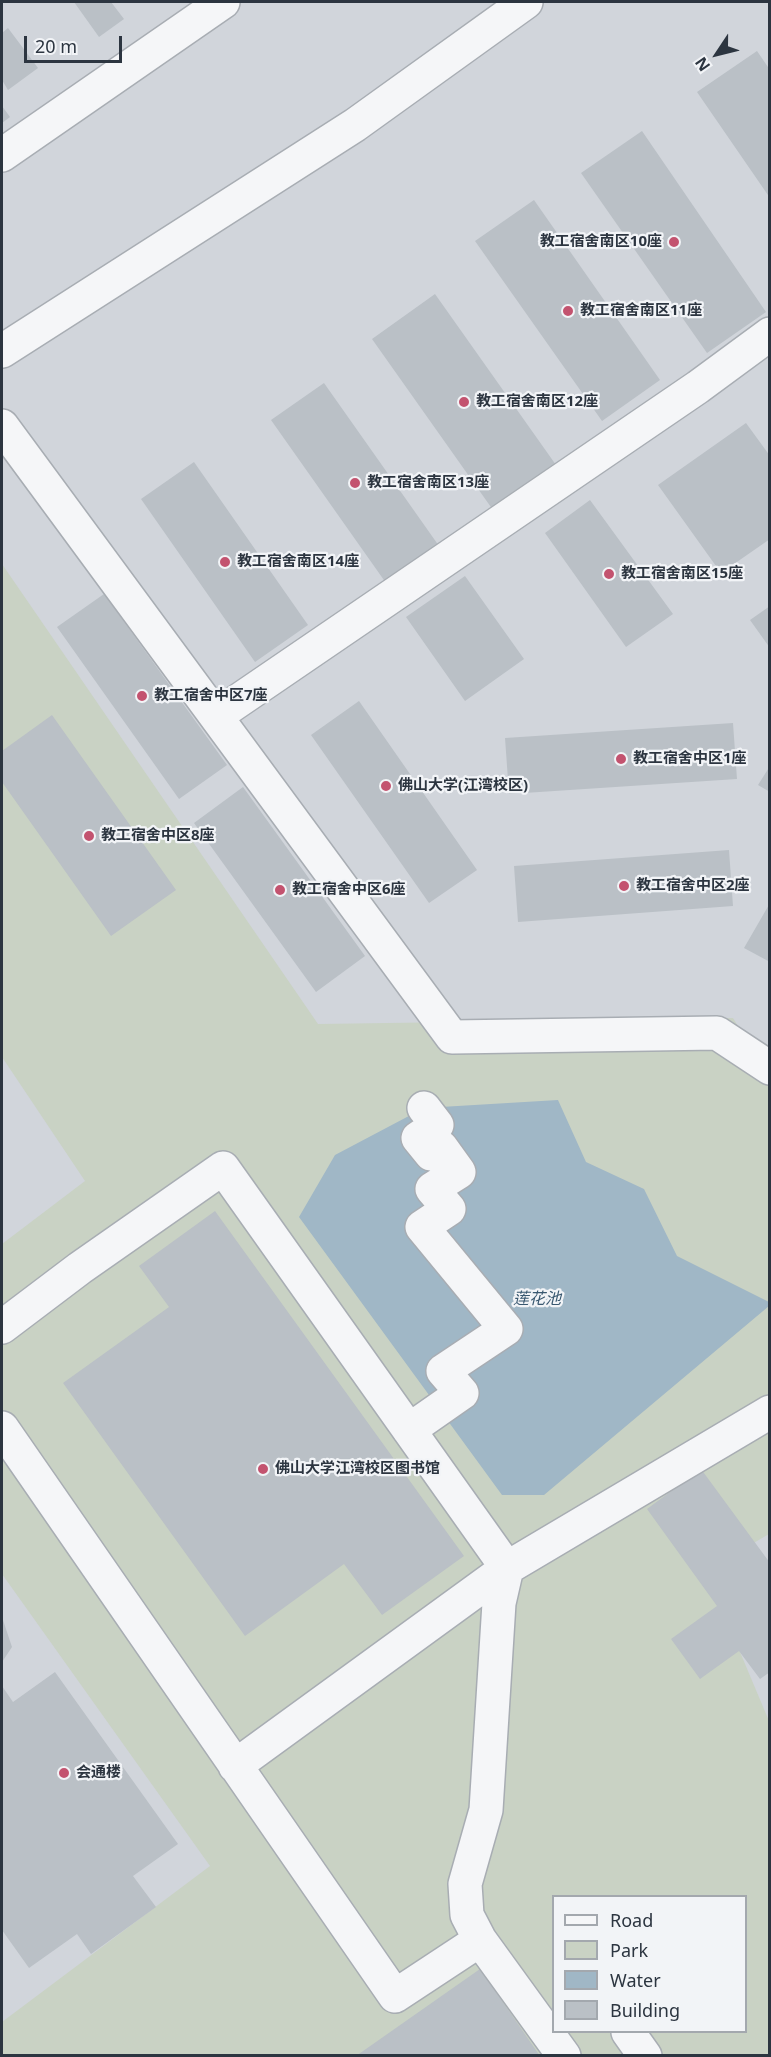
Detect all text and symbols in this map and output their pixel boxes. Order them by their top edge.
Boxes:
scale bar [27,24,124,62]
north arrow [687,24,747,84]
text: 20 m [35,34,77,58]
text: N [690,53,715,76]
place label: 教工宿舍南区10座 [540,233,662,251]
marker: 教工宿舍南区10座 [667,235,681,249]
place label: 教工宿舍南区11座 [580,302,702,320]
marker: 教工宿舍南区11座 [561,304,575,318]
place label: 教工宿舍南区12座 [476,393,598,411]
marker: 教工宿舍南区12座 [457,395,471,409]
place label: 教工宿舍南区13座 [367,474,489,492]
marker: 教工宿舍南区13座 [348,476,362,490]
place label: 教工宿舍南区14座 [237,553,359,571]
marker: 教工宿舍南区14座 [218,555,232,569]
place label: 教工宿舍南区15座 [621,565,743,583]
marker: 教工宿舍南区15座 [602,567,616,581]
place label: 教工宿舍中区7座 [154,687,268,705]
marker: 教工宿舍中区7座 [135,689,149,703]
place label: 教工宿舍中区1座 [633,750,747,768]
marker: 教工宿舍中区1座 [614,752,628,766]
place label: 佛山大学(江湾校区) [398,777,528,795]
marker: 佛山大学(江湾校区) [379,779,393,793]
place label: 教工宿舍中区8座 [101,827,215,845]
marker: 教工宿舍中区8座 [82,829,96,843]
place label: 教工宿舍中区2座 [636,877,750,895]
marker: 教工宿舍中区2座 [617,879,631,893]
place label: 教工宿舍中区6座 [292,881,406,899]
marker: 教工宿舍中区6座 [273,883,287,897]
water label: 莲花池 [513,1289,561,1309]
place label: 佛山大学江湾校区图书馆 [275,1460,440,1478]
marker: 佛山大学江湾校区图书馆 [256,1462,270,1476]
place label: 会通楼 [76,1764,121,1782]
marker: 会通楼 [57,1766,71,1780]
legend [552,1895,747,2033]
text: Road [610,1908,653,1932]
text: Park [610,1938,648,1962]
text: Water [610,1968,661,1992]
text: Building [610,1998,680,2022]

